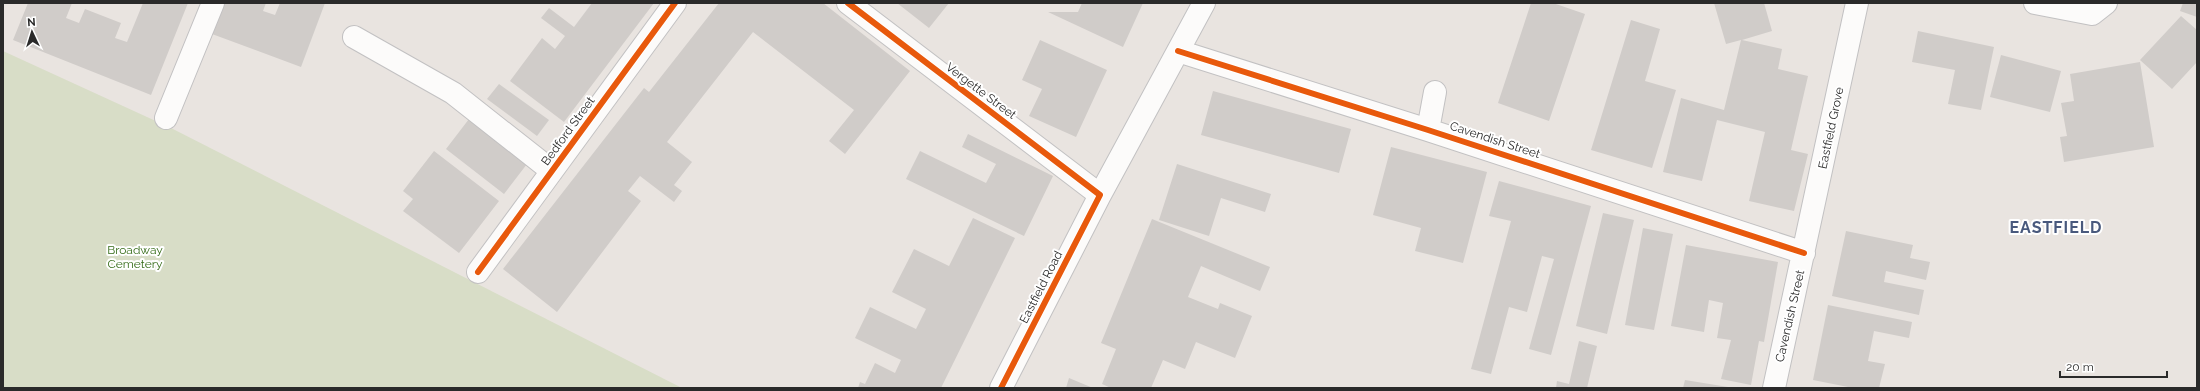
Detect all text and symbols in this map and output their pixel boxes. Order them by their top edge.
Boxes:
north arrow [12,12,52,52]
text: N [27,16,36,29]
street label: Vergette Street [943,60,1019,122]
street label: Eastfield Grove [1815,86,1847,170]
street label: Bedford Street [538,94,598,168]
street label: Cavendish Street [1448,119,1542,161]
district label: EASTFIELD [2009,218,2103,237]
park label: Broadway Cemetery [107,243,163,271]
street label: Eastfield Road [1017,248,1065,326]
street label: Cavendish Street [1773,269,1807,363]
scale bar [2060,353,2167,379]
text: 20 m [2066,360,2094,374]

